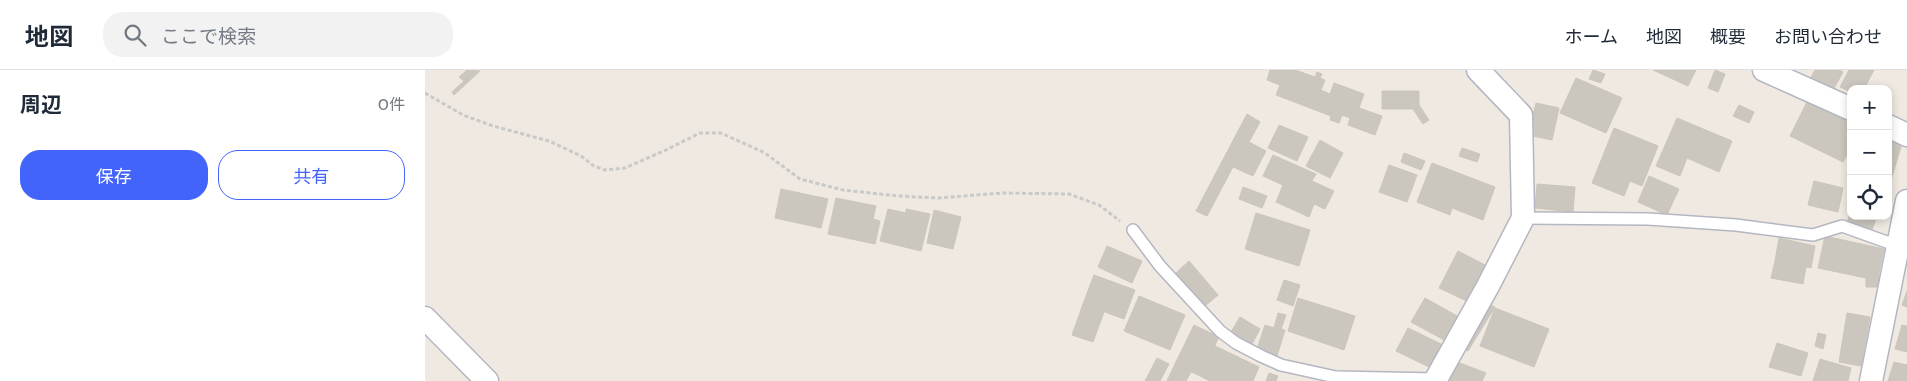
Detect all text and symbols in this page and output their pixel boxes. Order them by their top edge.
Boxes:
search box [103,12,453,57]
icon: search [121,21,149,49]
text: 地図 [25,22,73,51]
text: ここで検索 [161,25,256,48]
text: ホーム [1565,26,1618,48]
text: 地図 [1646,26,1682,48]
text: 概要 [1710,26,1746,48]
text: お問い合わせ [1774,26,1882,48]
map controls [1847,85,1892,220]
button: + [1847,85,1892,130]
text: 周辺 [20,92,62,117]
text: 0件 [378,95,405,114]
button: − [1847,130,1892,175]
button: 保存 [20,150,208,200]
button: 共有 [218,150,405,200]
button: locate [1847,175,1892,220]

